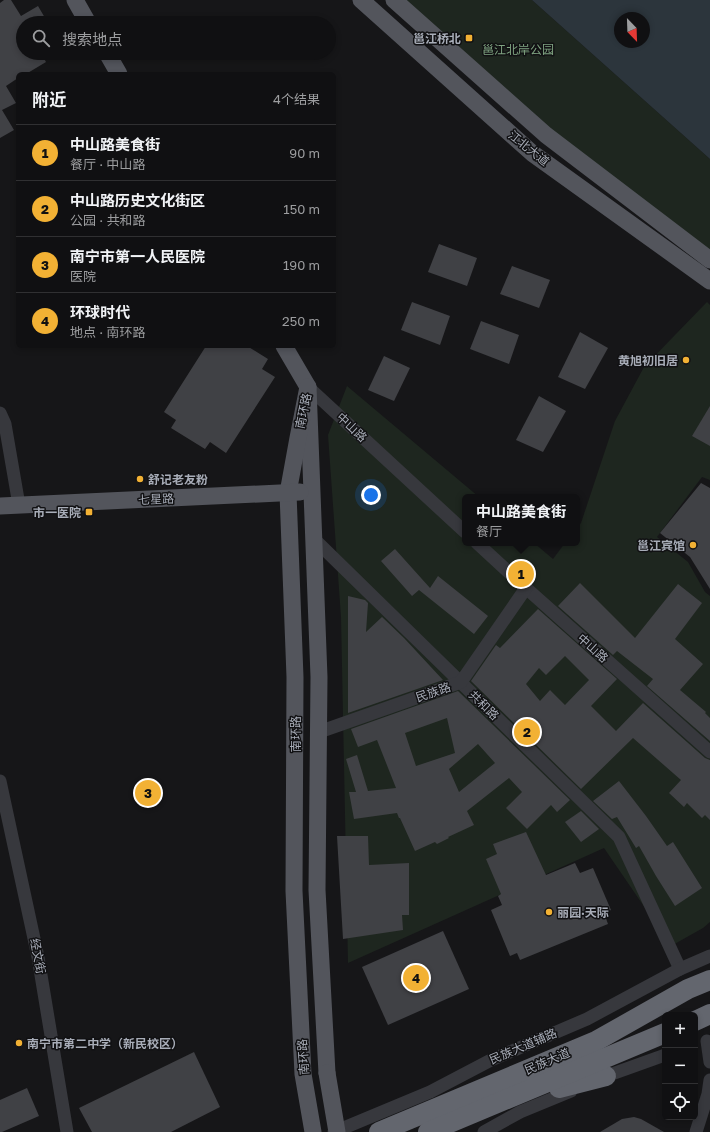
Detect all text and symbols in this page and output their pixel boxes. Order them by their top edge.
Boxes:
north arrow [614,12,650,48]
search box [16,16,336,60]
icon: search [30,27,52,49]
text: 搜索地点 [62,30,122,48]
place label: 邕江桥北 [413,31,461,46]
marker: 邕江桥北 [464,33,474,43]
park label: 邕江北岸公园 [482,42,554,57]
text: 附近 [32,89,66,110]
text: 4个结果 [273,91,320,107]
street label: 江北大道 [506,127,552,169]
text: 中山路美食街 [70,135,160,153]
text: 1 [42,145,48,161]
text: 90 m [289,145,320,161]
text: 餐厅 · 中山路 [70,156,145,172]
text: 中山路历史文化街区 [70,191,205,209]
text: 2 [41,201,49,217]
text: 150 m [283,201,320,217]
text: 公园 · 共和路 [70,212,145,228]
text: 南宁市第一人民医院 [70,247,205,265]
text: 3 [41,257,49,273]
text: 190 m [283,257,320,273]
text: 医院 [70,268,96,284]
text: 环球时代 [70,303,130,321]
text: 4 [41,313,49,329]
text: 250 m [282,313,320,329]
text: 地点 · 南环路 [70,324,145,340]
place label: 黄旭初旧居 [618,353,678,368]
marker: 黄旭初旧居 [681,355,691,365]
street label: 南环路 [292,392,314,430]
street label: 中山路 [334,409,370,445]
place label: 舒记老友粉 [148,472,208,487]
marker: 舒记老友粉 [135,474,145,484]
your location [361,485,381,505]
street label: 七星路 [138,491,174,507]
popup [462,494,580,546]
text: 中山路美食街 [476,502,566,520]
place label: 市一医院 [33,505,81,520]
marker: 市一医院 [84,507,94,517]
text: 餐厅 [476,523,502,539]
place label: 邕江宾馆 [637,538,685,553]
marker: 邕江宾馆 [688,540,698,550]
pin: 1 [508,559,534,589]
street label: 中山路 [575,630,611,666]
street label: 民族路 [414,679,452,705]
street label: 共和路 [466,687,502,723]
street label: 南环路 [288,716,303,752]
pin: 2 [514,717,540,747]
pin: 3 [135,778,161,808]
place label: 丽园·天际 [557,905,609,920]
marker: 丽园·天际 [544,907,554,917]
street label: 经文街 [27,937,49,975]
pin: 4 [403,963,429,993]
map controls [662,1012,698,1120]
button: + [662,1012,698,1048]
street label: 民族大道辅路 [487,1025,559,1067]
place label: 南宁市第二中学（新民校区） [27,1036,183,1051]
marker: 南宁市第二中学（新民校区） [14,1038,24,1048]
street label: 南环路 [294,1039,312,1075]
street label: 民族大道 [522,1045,572,1077]
button: − [662,1048,698,1084]
button: locate [662,1084,698,1120]

